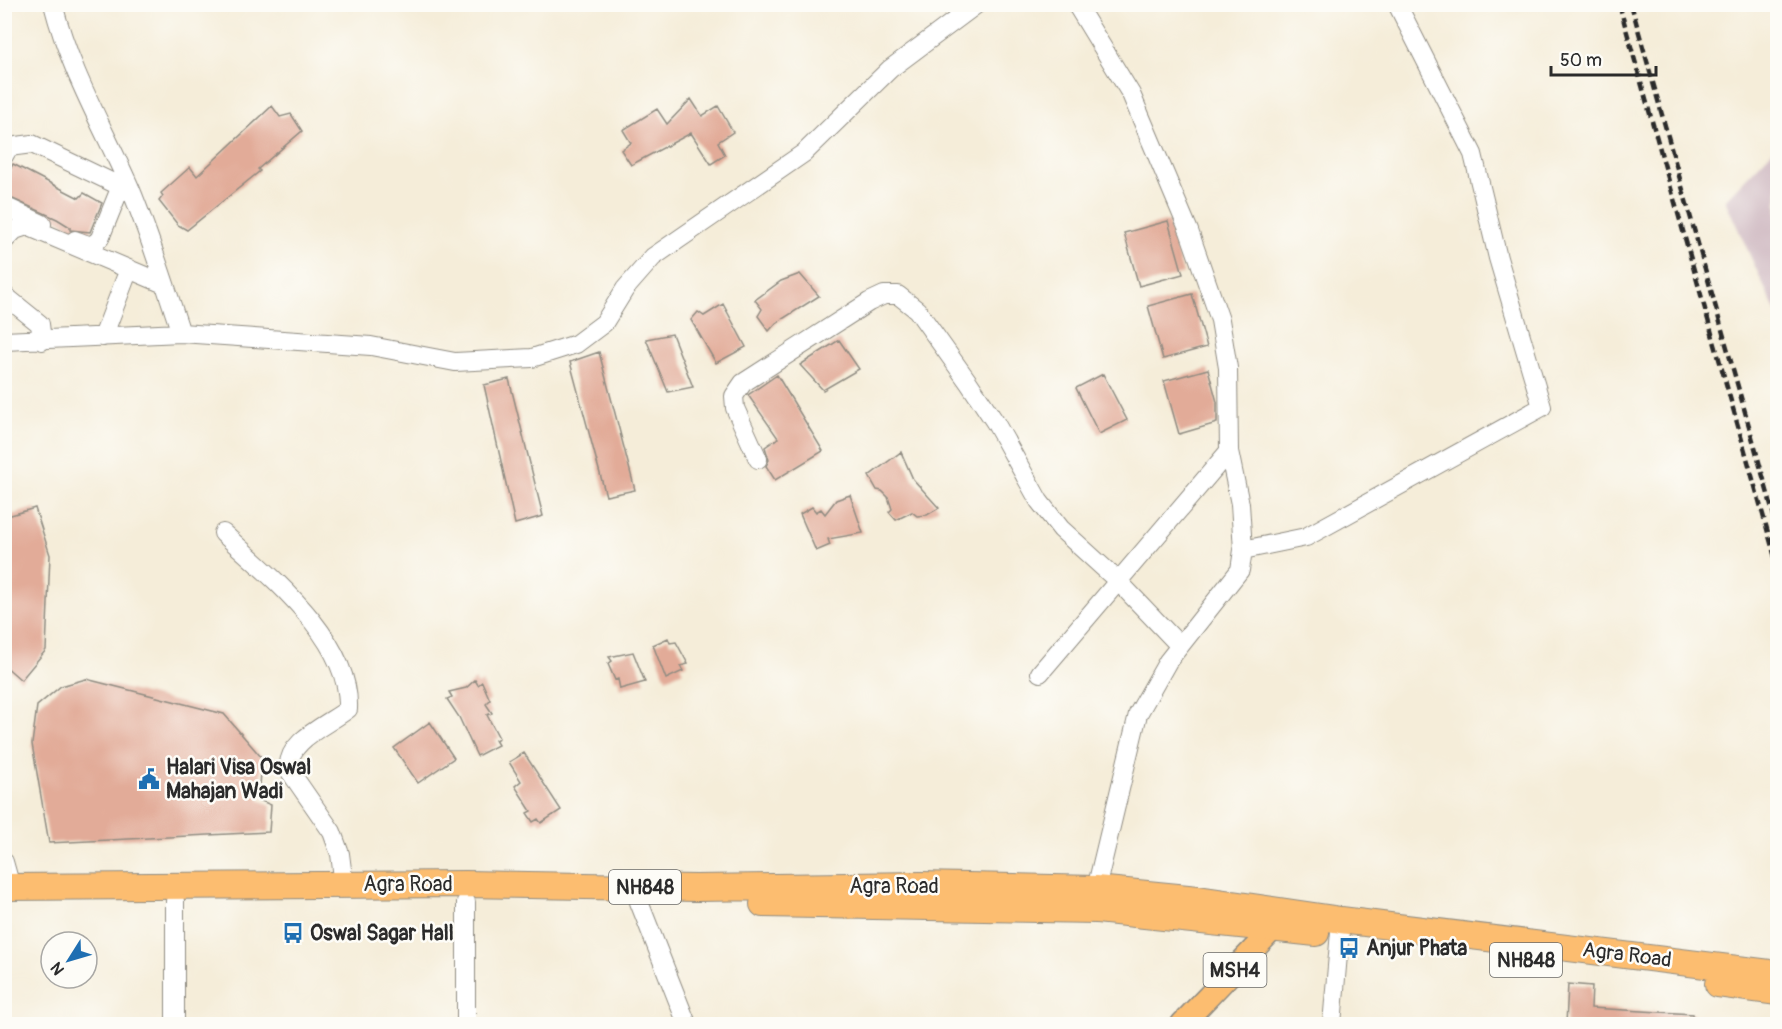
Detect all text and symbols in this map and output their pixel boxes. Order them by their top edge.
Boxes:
scale bar [1551,39,1656,77]
text: 50 m [1560,49,1602,72]
place label: Halari Visa Oswal Mahajan Wadi [166,754,311,805]
public building icon: Halari Visa Oswal Mahajan Wadi [137,767,161,791]
road number: NH848 [609,870,681,904]
street label: Agra Road [363,871,453,898]
street label: Agra Road [849,873,939,900]
place label: Oswal Sagar Hall [310,920,454,947]
bus stop icon: Oswal Sagar Hall [281,921,305,945]
north arrow [39,930,99,990]
place label: Anjur Phata [1366,935,1468,962]
bus stop icon: Anjur Phata [1337,936,1361,960]
street label: Agra Road [1581,936,1673,974]
road number: NH848 [1490,943,1562,977]
road number: MSH4 [1204,953,1266,987]
text: N [46,958,69,979]

